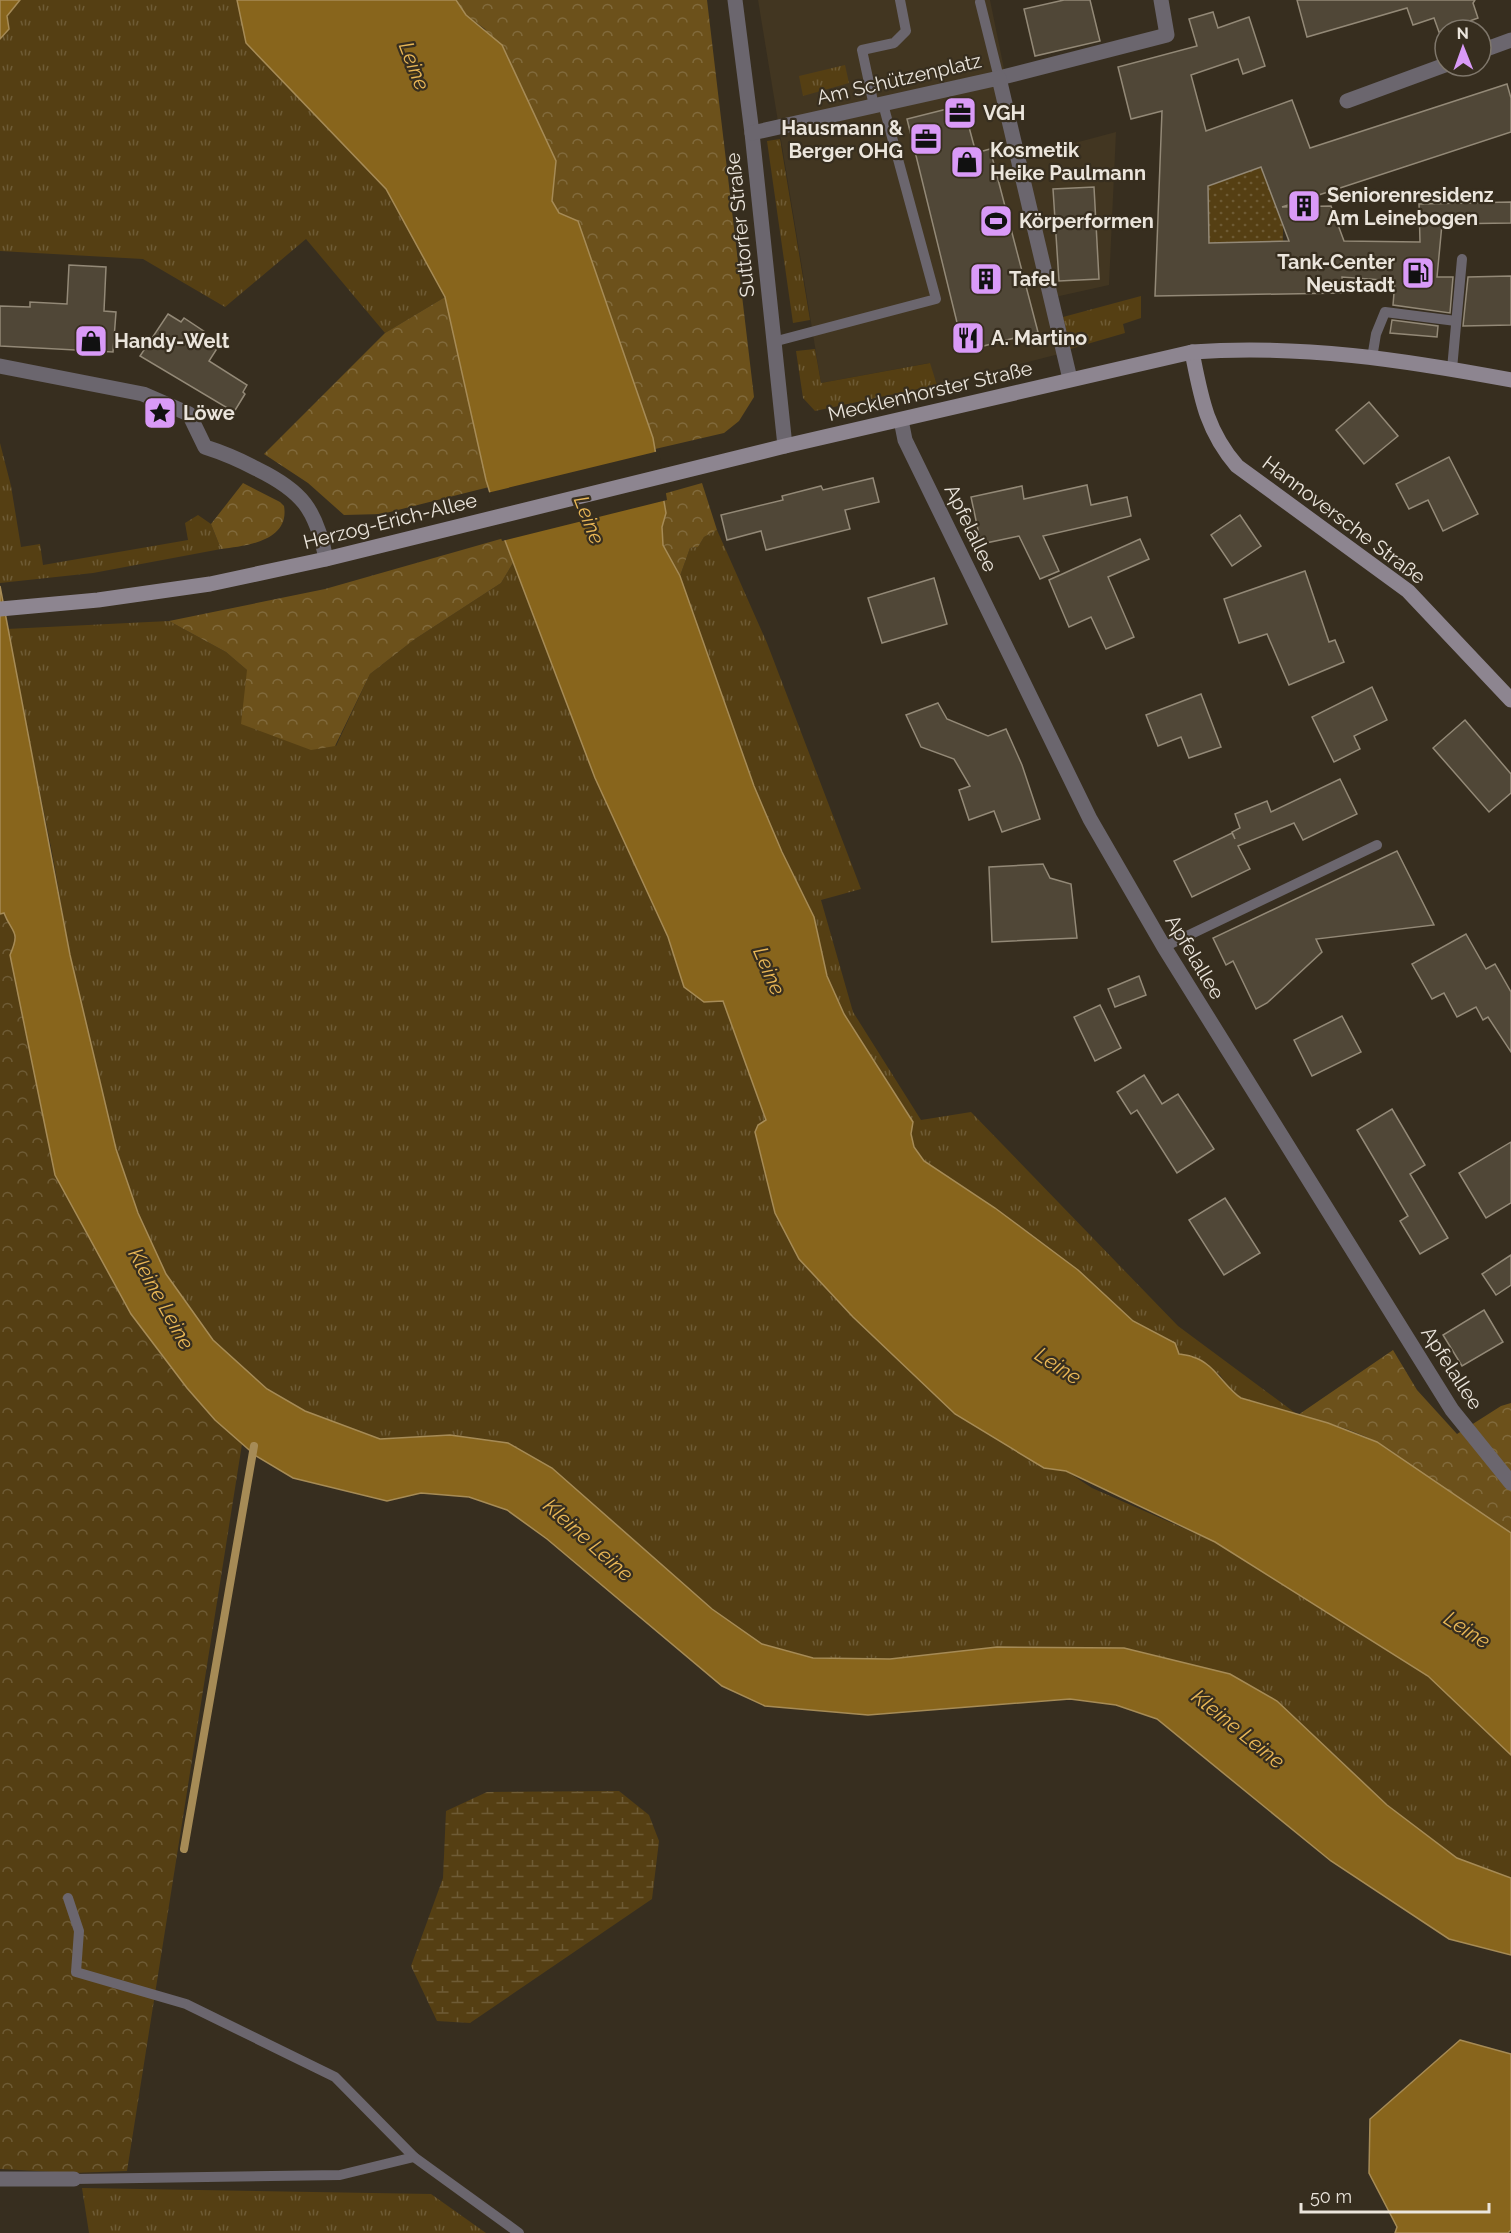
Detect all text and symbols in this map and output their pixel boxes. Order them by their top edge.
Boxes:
north arrow [1433,18,1493,78]
text: N [1456,24,1469,43]
water label: Leine [394,38,435,94]
street label: Am Schützenplatz [814,48,984,110]
office icon: VGH [942,95,978,131]
place label: VGH [983,101,1025,125]
place label: Hausmann & Berger OHG [781,116,904,163]
office icon: Hausmann & Berger OHG [908,121,944,157]
place label: Kosmetik Heike Paulmann [990,138,1146,185]
shop icon: Kosmetik Heike Paulmann [949,144,985,180]
street label: Suttorfer Straße [720,151,760,298]
place label: Seniorenresidenz Am Leinebogen [1327,183,1494,230]
building icon: Seniorenresidenz Am Leinebogen [1286,188,1322,224]
sports icon: Körperformen [978,203,1014,239]
place label: Körperformen [1019,209,1154,233]
place label: Tank-Center Neustadt [1277,250,1395,297]
fuel station icon: Tank-Center Neustadt [1400,255,1436,291]
building icon: Tafel [968,261,1004,297]
place label: Tafel [1009,267,1057,291]
restaurant icon: A. Martino [950,320,986,356]
shop icon: Handy-Welt [73,323,109,359]
place label: A. Martino [991,326,1087,350]
place label: Handy-Welt [114,329,230,353]
street label: Mecklenhorster Straße [825,356,1035,426]
place icon: Löwe [142,395,178,431]
place label: Löwe [183,401,235,425]
street label: Hannoversche Straße [1258,451,1430,589]
street label: Apfelallee [940,480,1003,576]
street label: Herzog-Erich-Allee [301,488,480,554]
water label: Leine [569,492,610,548]
street label: Apfelallee [1160,910,1230,1004]
water label: Leine [748,943,791,999]
water label: Kleine Leine [123,1244,200,1354]
street label: Apfelallee [1416,1322,1488,1414]
water label: Leine [1031,1342,1086,1390]
water label: Kleine Leine [538,1493,638,1586]
water label: Leine [1440,1606,1495,1654]
water label: Kleine Leine [1187,1684,1290,1774]
scale bar [1301,2176,1488,2214]
text: 50 m [1310,2186,1352,2207]

